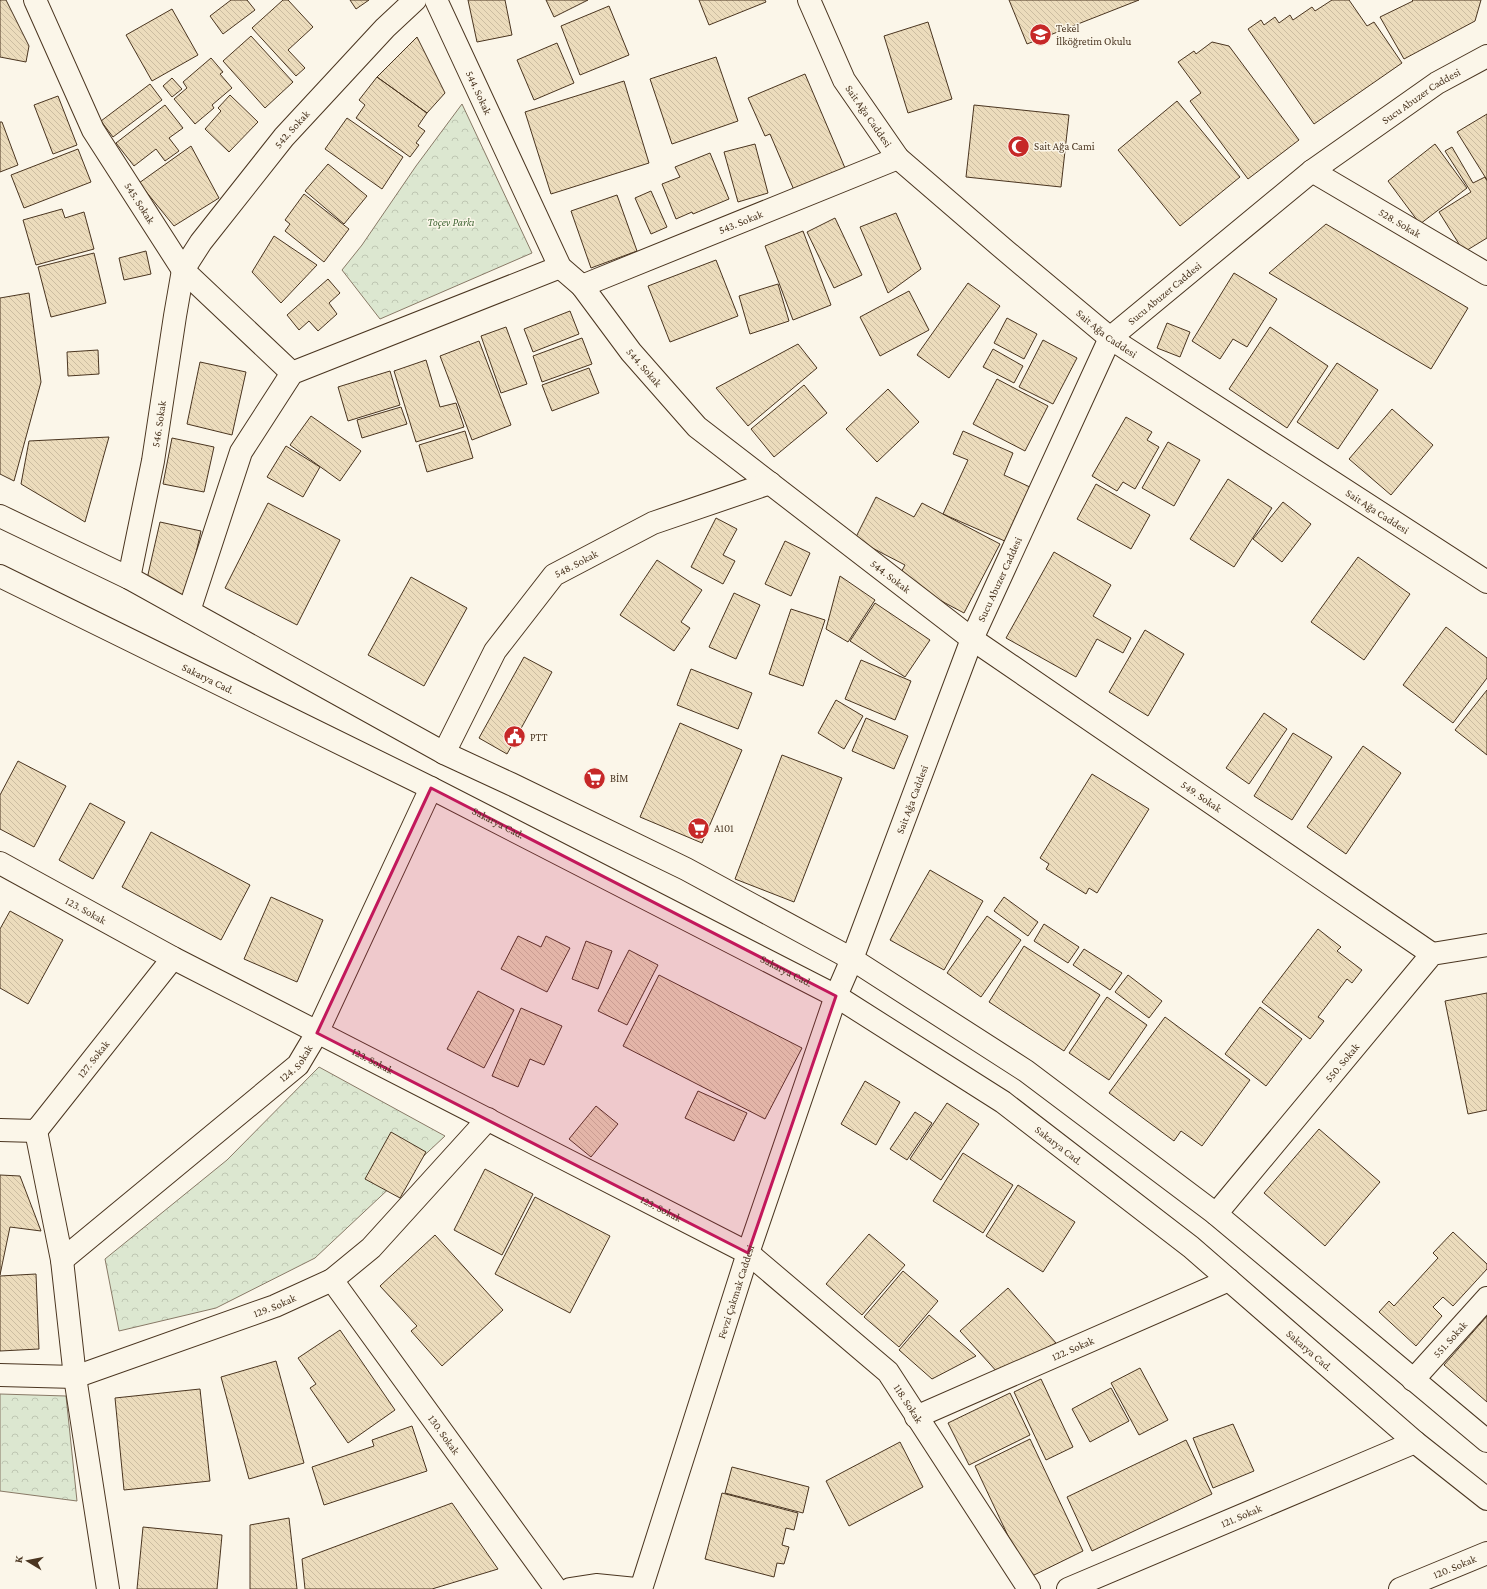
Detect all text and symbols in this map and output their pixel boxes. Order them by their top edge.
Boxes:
school or university icon: Tekel İlköğretim Okulu [1028,21,1054,47]
place label: Tekel İlköğretim Okulu [1056,22,1131,48]
street label: Sucu Abuzer Caddesi [1379,66,1462,126]
street label: 544. Sokak [464,69,495,117]
street label: Sait Ağa Caddesi [843,83,895,149]
street label: 542. Sokak [272,107,312,150]
mosque icon: Sait Ağa Cami [1005,133,1031,159]
place label: Sait Ağa Cami [1034,140,1095,153]
street label: 545. Sokak [122,180,158,226]
street label: 528. Sokak [1377,206,1424,240]
street label: 543. Sokak [717,207,765,236]
park label: Toçev Parkı [428,216,475,229]
street label: Sucu Abuzer Caddesi [1125,259,1204,327]
street label: Sait Ağa Caddesi [1074,307,1139,360]
street label: 544. Sokak [624,346,665,390]
street label: 546. Sokak [149,399,168,448]
street label: Sait Ağa Caddesi [1344,486,1411,536]
street label: Sucu Abuzer Caddesi [975,535,1024,624]
street label: 548. Sokak [552,547,600,580]
street label: 544. Sokak [868,557,914,596]
street label: Sakarya Cad. [180,661,236,696]
public building icon: PTT [501,724,527,750]
place label: PTT [530,731,548,743]
street label: Sait Ağa Caddesi [893,763,930,836]
supermarket icon: BİM [581,765,607,791]
place label: BİM [610,772,628,784]
street label: 549. Sokak [1179,778,1225,815]
street label: Sakarya Cad. [470,804,526,841]
supermarket icon: A101 [686,815,712,841]
place label: A101 [714,822,734,834]
street label: 123. Sokak [63,894,109,927]
street label: Sakarya Cad. [759,952,814,989]
street label: 127. Sokak [75,1037,112,1080]
street label: 550. Sokak [1322,1040,1362,1084]
street label: 124. Sokak [277,1042,315,1084]
street label: 123. Sokak [350,1045,396,1076]
street label: Sakarya Cad. [1033,1123,1085,1167]
street label: 123. Sokak [638,1193,684,1224]
street label: Fevzi Çakmak Caddesi [715,1243,756,1340]
street label: 129. Sokak [252,1291,298,1319]
street label: 551. Sokak [1430,1318,1470,1360]
street label: Sakarya Cad. [1284,1327,1335,1373]
street label: 122. Sokak [1050,1334,1096,1363]
street label: 118. Sokak [892,1382,926,1426]
street label: 130. Sokak [426,1413,463,1457]
street label: 121. Sokak [1219,1501,1264,1530]
north arrow [8,1541,48,1581]
street label: 120. Sokak [1431,1552,1479,1581]
text: K [12,1554,25,1564]

